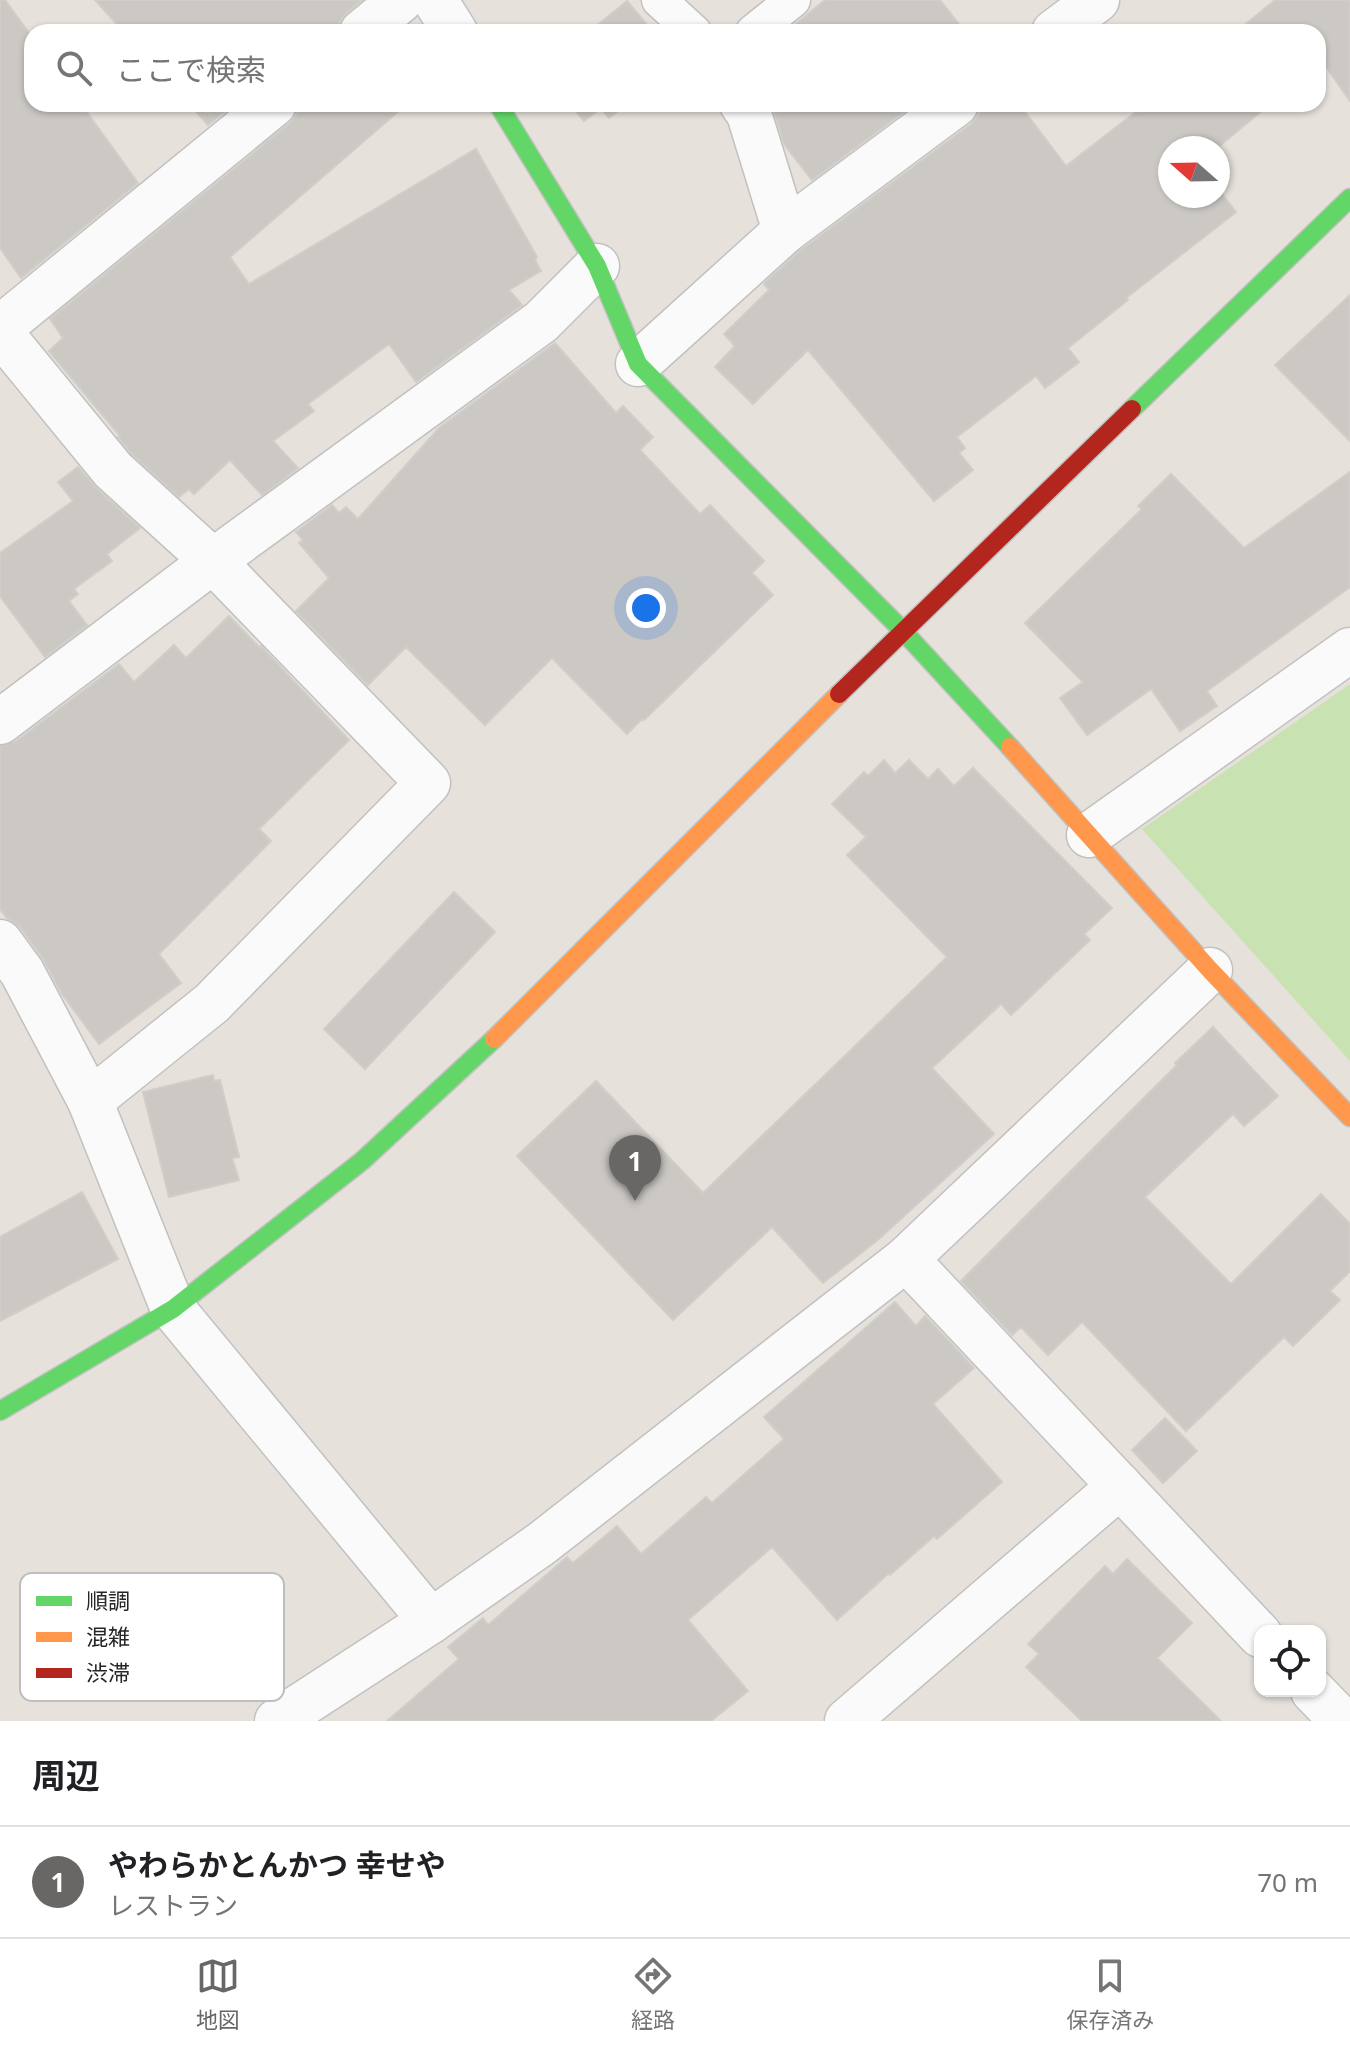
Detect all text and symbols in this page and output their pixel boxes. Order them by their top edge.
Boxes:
search box [24,24,1326,112]
icon: search [52,46,96,90]
text: ここで検索 [116,49,266,90]
north arrow [1158,136,1230,208]
your location [626,588,666,628]
pin: 1 [609,1135,661,1201]
legend [20,1573,284,1701]
text: 順調 [86,1585,130,1615]
text: 混雑 [86,1621,130,1651]
map controls [1254,1625,1326,1697]
button: locate [1254,1625,1326,1697]
text: 渋滞 [86,1657,130,1687]
text: 周辺 [32,1752,100,1798]
text: やわらかとんかつ 幸せや [108,1844,446,1885]
text: 1 [51,1864,65,1900]
text: 70 m [1257,1864,1318,1900]
text: レストラン [108,1887,238,1923]
tab: 地図 [196,1954,240,2034]
tab: 経路 [631,1954,675,2034]
tab: 保存済み [1066,1954,1154,2034]

